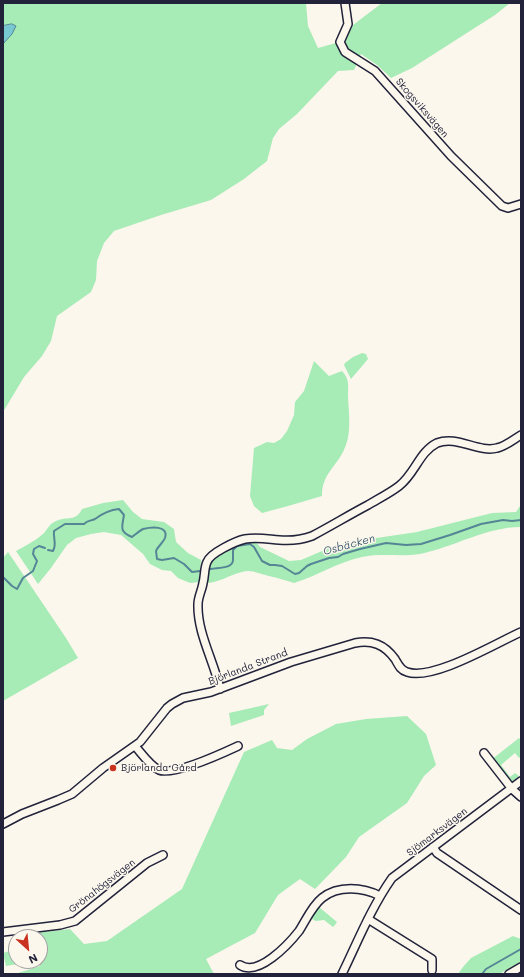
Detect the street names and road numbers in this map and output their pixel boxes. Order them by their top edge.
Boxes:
street label: Skogsviksvägen [393,76,451,140]
street label: Björlanda Strand [207,646,289,688]
street label: Sjömarksvägen [404,805,470,859]
street label: Grönahögsvägen [66,856,138,916]

